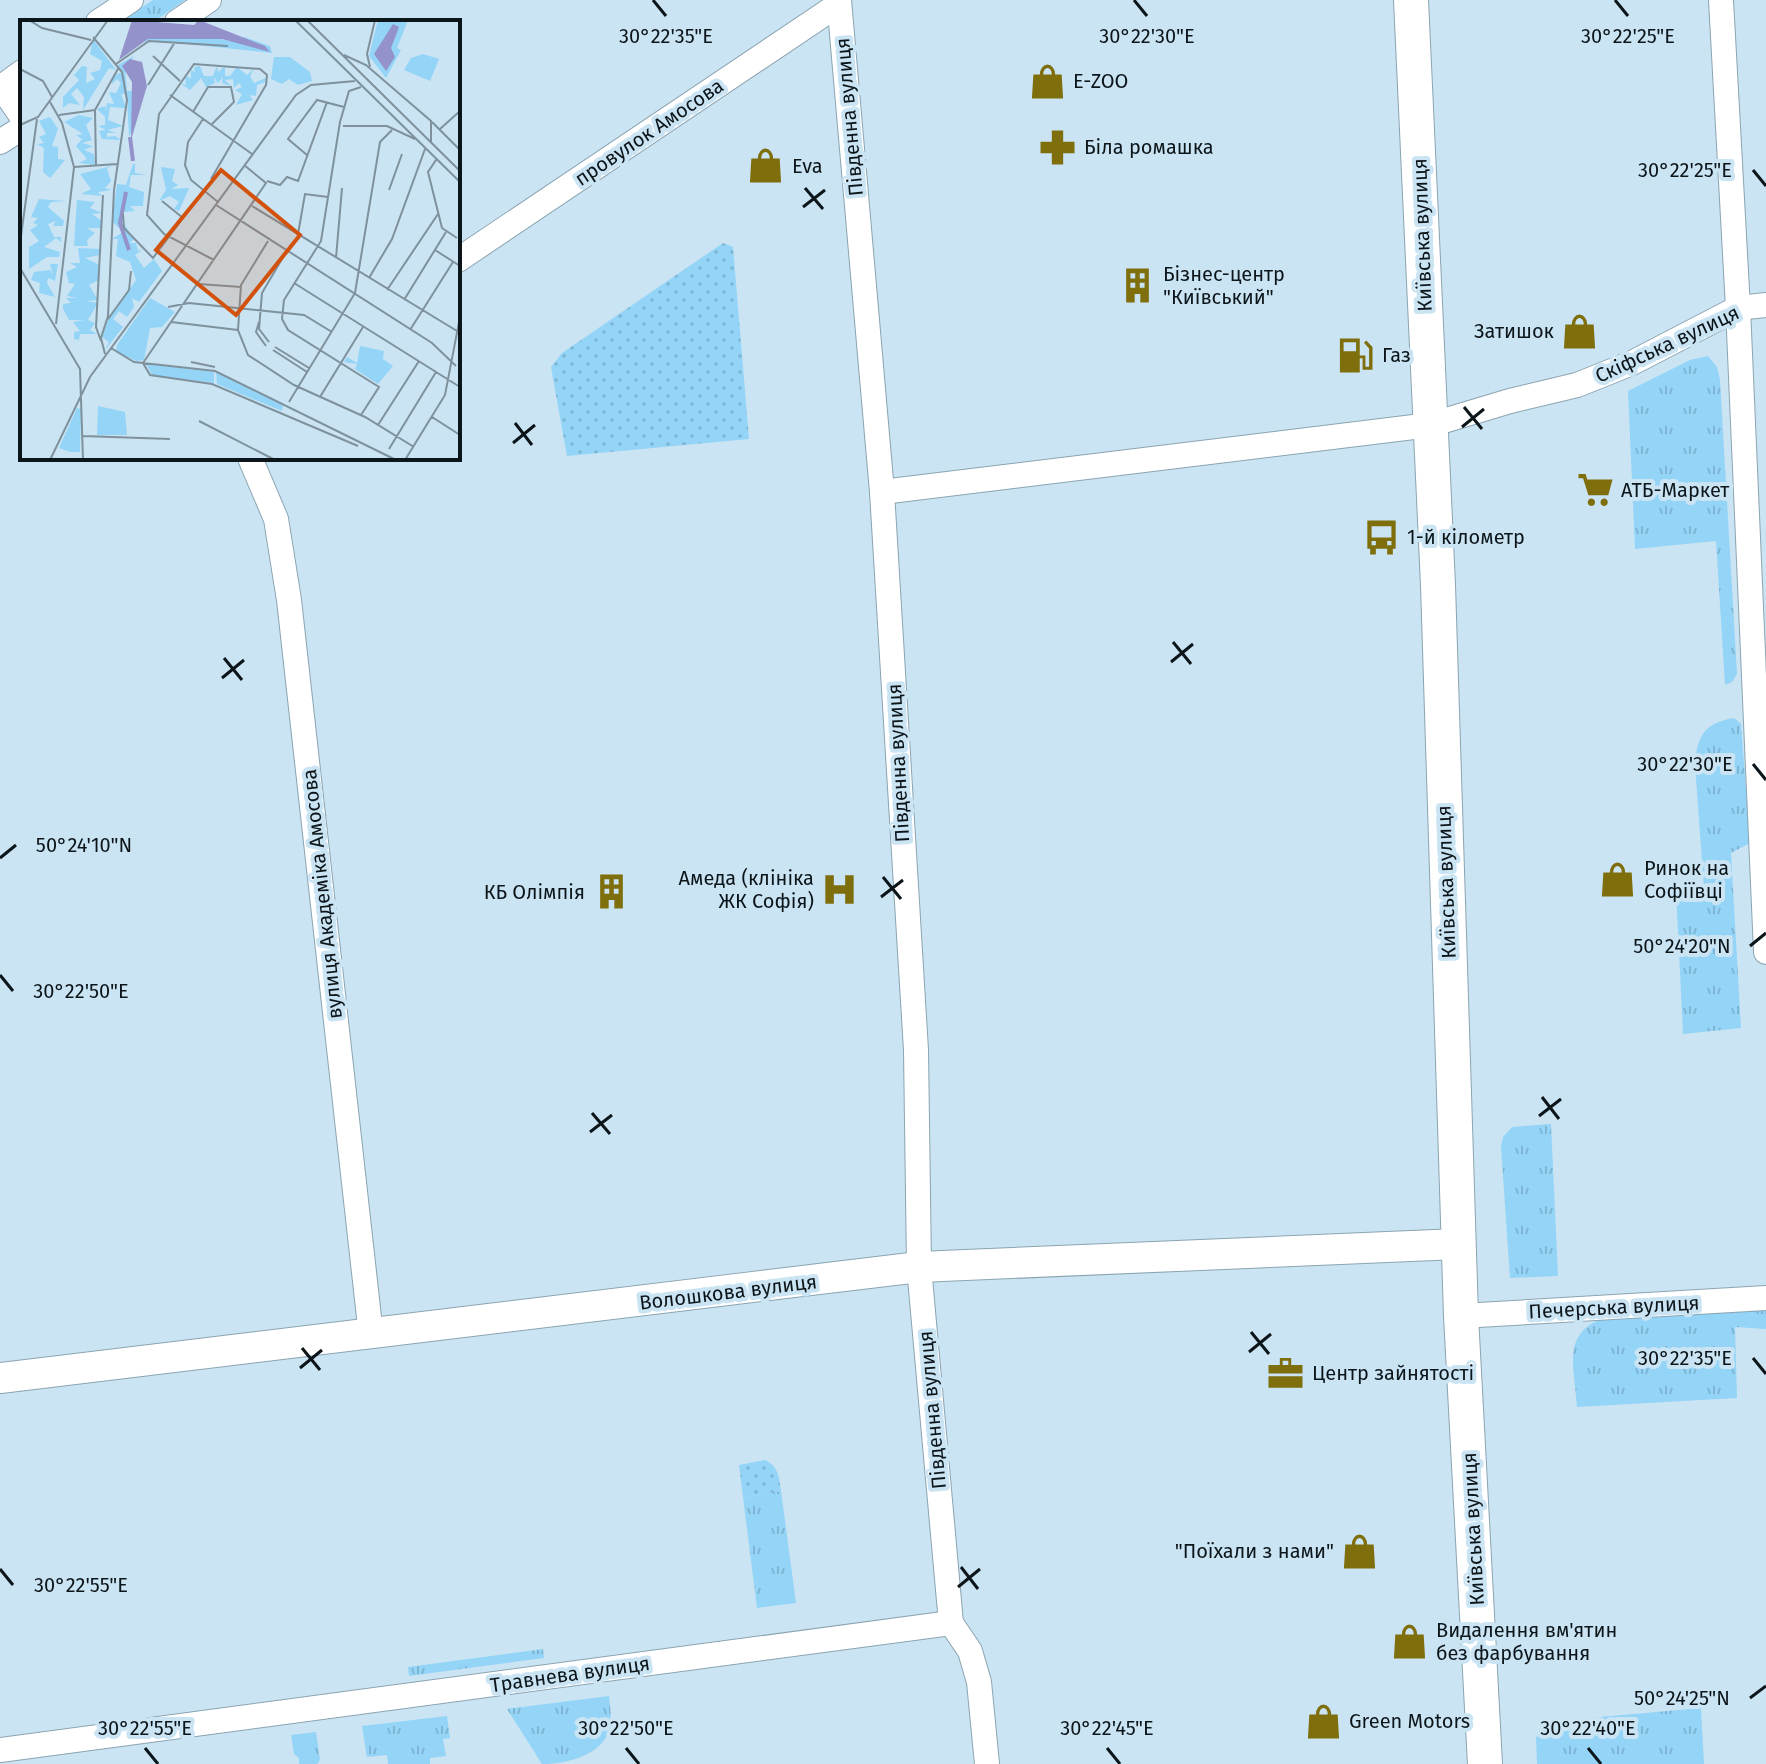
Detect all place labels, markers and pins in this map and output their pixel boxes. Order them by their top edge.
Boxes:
shop icon: E-ZOO [1028,62,1066,100]
place label: E-ZOO [1073,69,1128,93]
pharmacy icon: Біла ромашка [1039,128,1077,166]
place label: Біла ромашка [1084,135,1214,159]
shop icon: Eva [747,147,785,185]
place label: Eva [792,154,823,178]
place label: Бізнес-центр "Київський" [1163,262,1285,309]
building icon: Бізнес-центр "Київський" [1118,266,1156,304]
shop icon: Затишок [1561,312,1599,350]
place label: Затишок [1474,319,1555,343]
fuel station icon: Газ [1337,336,1375,374]
place label: Газ [1382,343,1411,367]
supermarket icon: АТБ-Маркет [1576,471,1614,509]
place label: АТБ-Маркет [1621,478,1730,502]
bus stop icon: 1-й кілометр [1362,518,1400,556]
place label: 1-й кілометр [1407,525,1525,549]
place label: Ринок на Софіївці [1644,856,1729,903]
shop icon: Ринок на Софіївці [1599,860,1637,898]
place label: Амеда (клініка ЖК Софія) [679,866,814,913]
hospital icon: Амеда (клініка ЖК Софія) [821,870,859,908]
building icon: КБ Олімпія [592,873,630,911]
place label: КБ Олімпія [484,880,585,904]
office icon: Центр зайнятості [1267,1354,1305,1392]
place label: Центр зайнятості [1312,1361,1474,1385]
shop icon: "Поїхали з нами" [1341,1532,1379,1570]
place label: "Поїхали з нами" [1175,1539,1334,1563]
place label: Видалення вм'ятин без фарбування [1436,1618,1617,1665]
shop icon: Видалення вм'ятин без фарбування [1391,1622,1429,1660]
shop icon: Green Motors [1304,1702,1342,1740]
place label: Green Motors [1349,1709,1470,1733]

